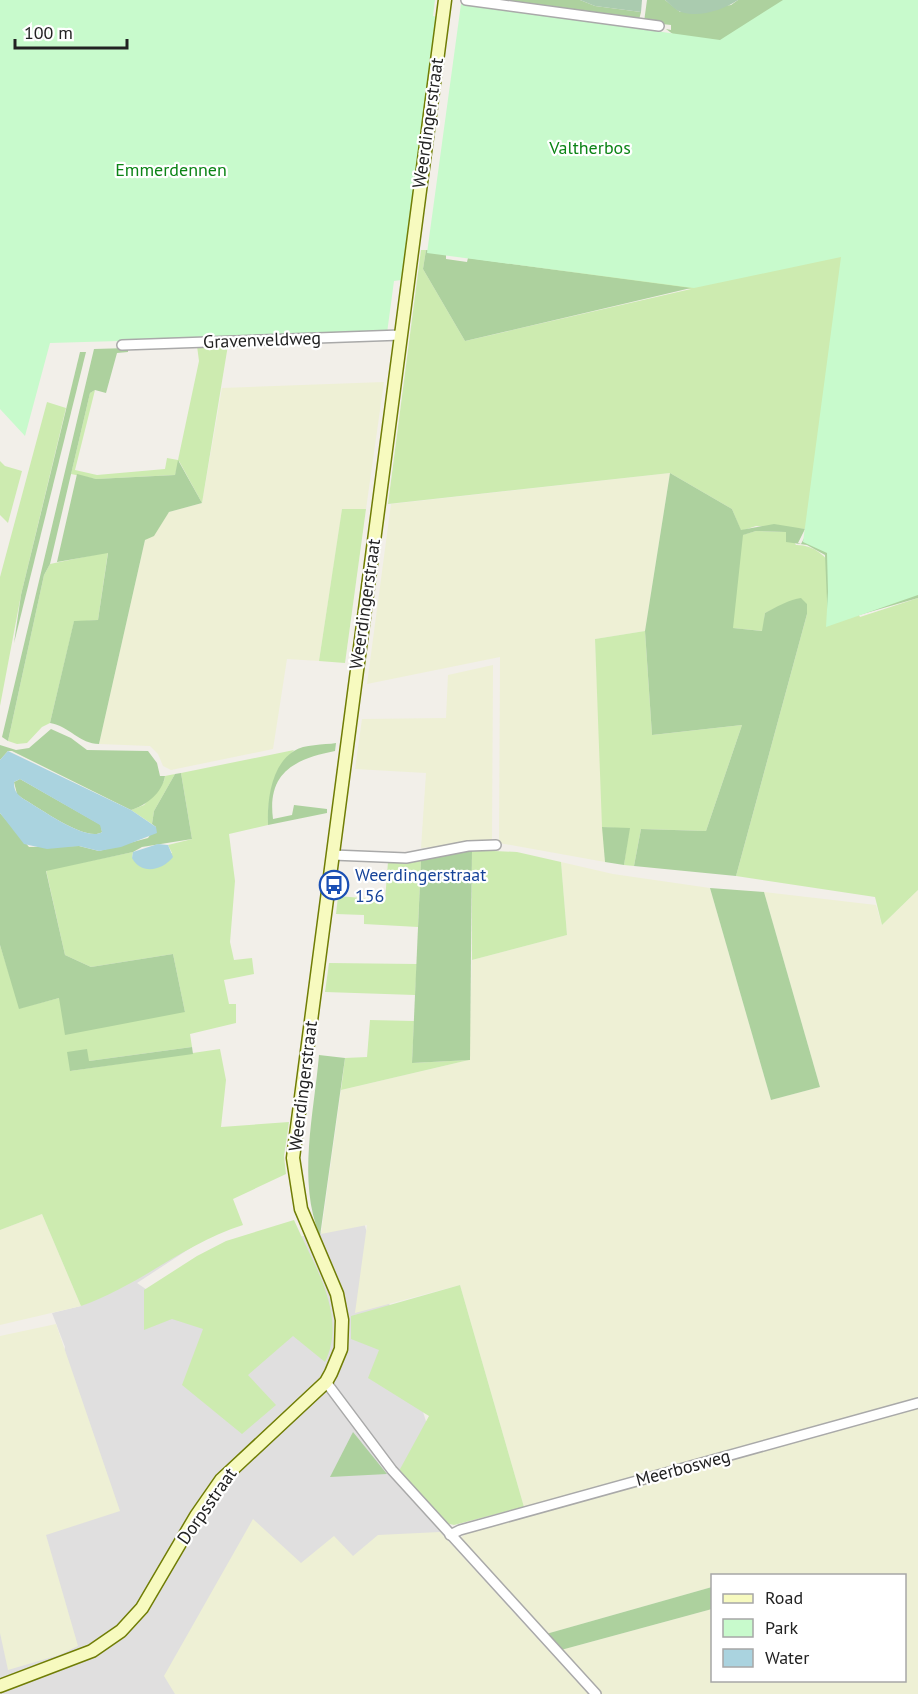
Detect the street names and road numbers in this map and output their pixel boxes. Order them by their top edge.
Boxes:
street label: Weerdingerstraat [407,56,448,190]
street label: Gravenveldweg [203,326,321,353]
street label: Weerdingerstraat [344,537,385,671]
street label: Weerdingerstraat [283,1019,322,1153]
street label: Meerbosweg [633,1444,733,1491]
street label: Dorpsstraat [172,1463,241,1549]

